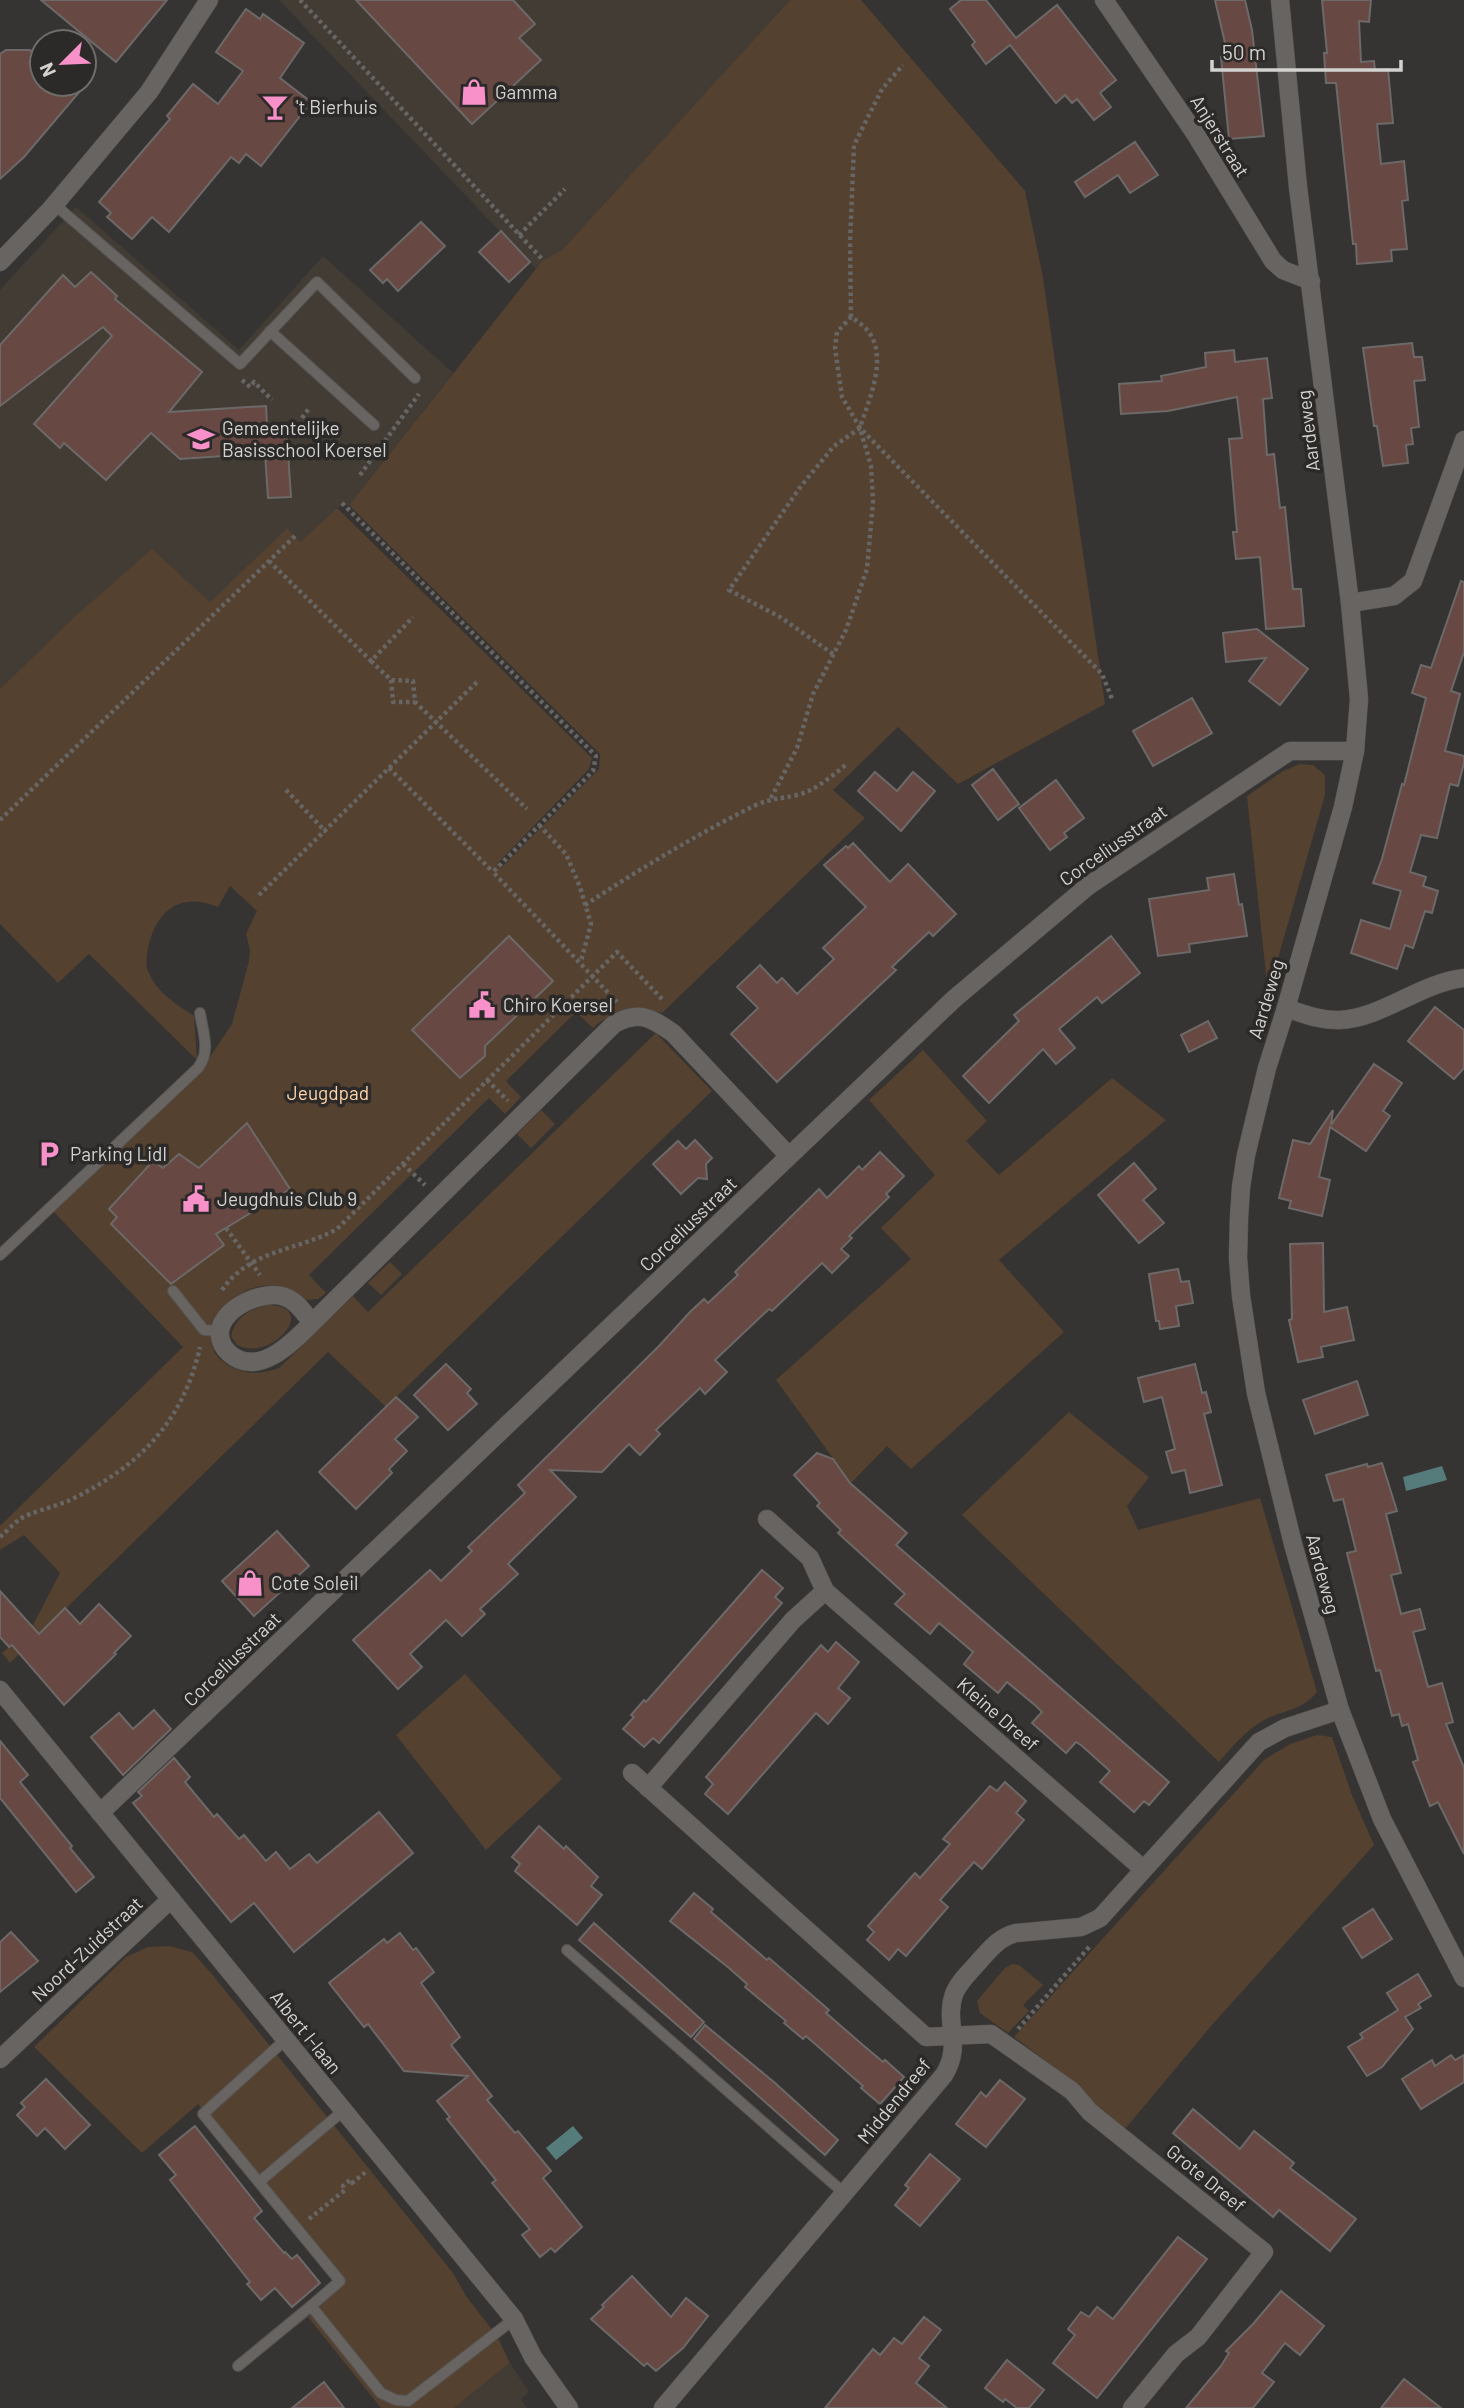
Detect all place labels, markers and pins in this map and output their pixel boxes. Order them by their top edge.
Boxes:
shop icon: Gamma [459,77,489,107]
place label: Gamma [495,80,557,103]
bar icon: 't Bierhuis [260,92,290,122]
place label: 't Bierhuis [296,95,377,118]
place label: Gemeentelijke Basisschool Koersel [222,416,387,461]
school or university icon: Gemeentelijke Basisschool Koersel [186,424,216,454]
public building icon: Chiro Koersel [467,990,497,1020]
place label: Chiro Koersel [503,993,613,1016]
parking icon: Parking Lidl [34,1139,64,1169]
place label: Parking Lidl [70,1142,167,1165]
public building icon: Jeugdhuis Club 9 [181,1184,211,1214]
place label: Jeugdhuis Club 9 [217,1187,357,1210]
shop icon: Cote Soleil [235,1568,265,1598]
place label: Cote Soleil [271,1571,358,1594]

